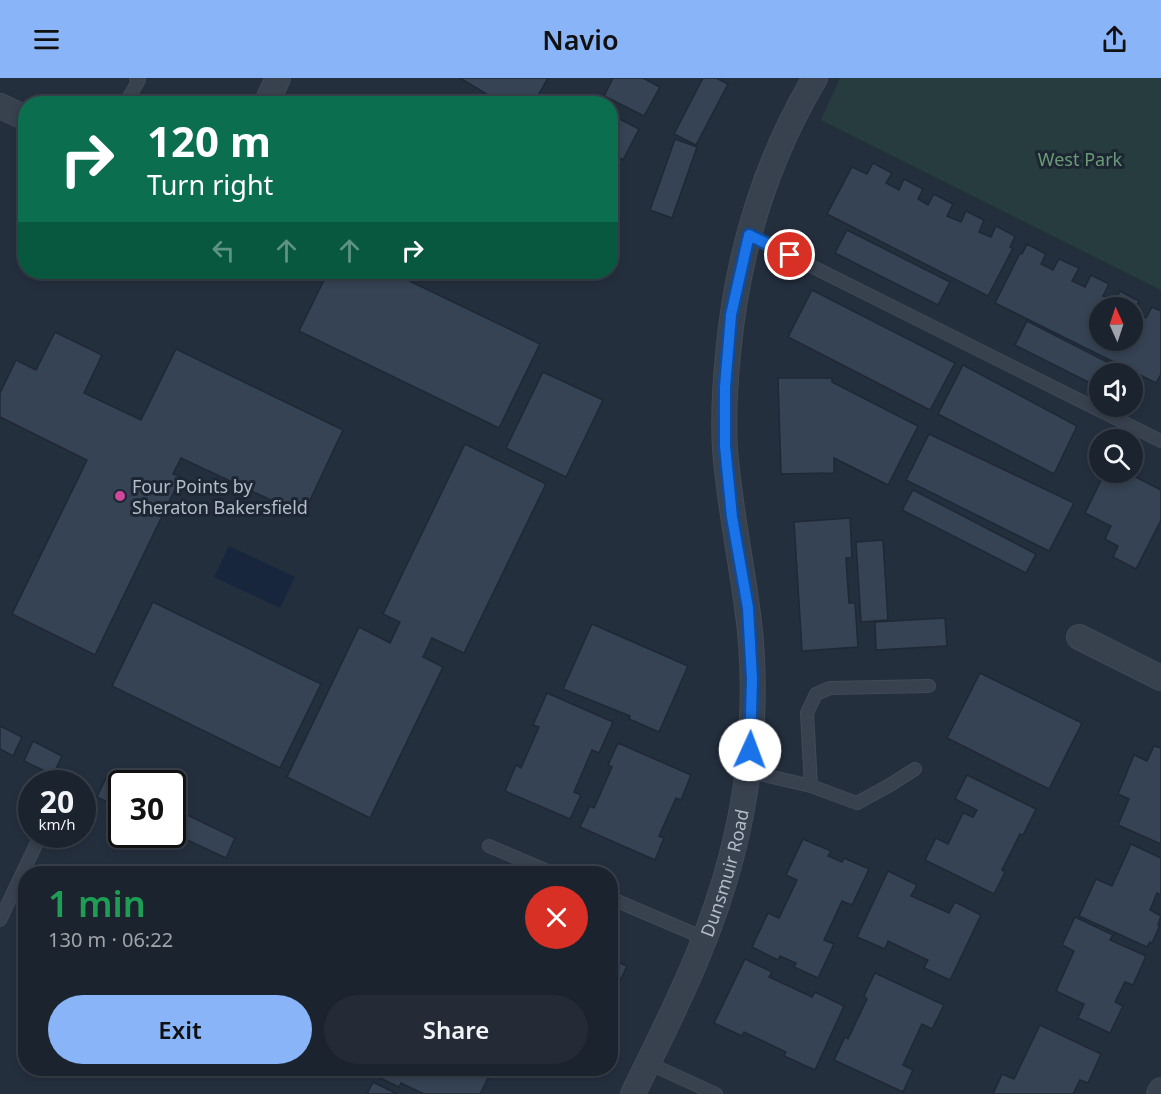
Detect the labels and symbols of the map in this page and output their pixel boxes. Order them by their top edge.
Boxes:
park label: West Park [1038,147,1123,171]
pin [764,229,815,280]
north arrow [1089,297,1143,351]
place label: Four Points by Sheraton Bakersfield [132,474,308,519]
marker: Four Points by Sheraton Bakersfield [113,489,127,503]
position arrow [718,718,782,782]
speed limit sign: 30 [108,770,186,848]
street label: Dunsmuir Road [694,807,754,940]

